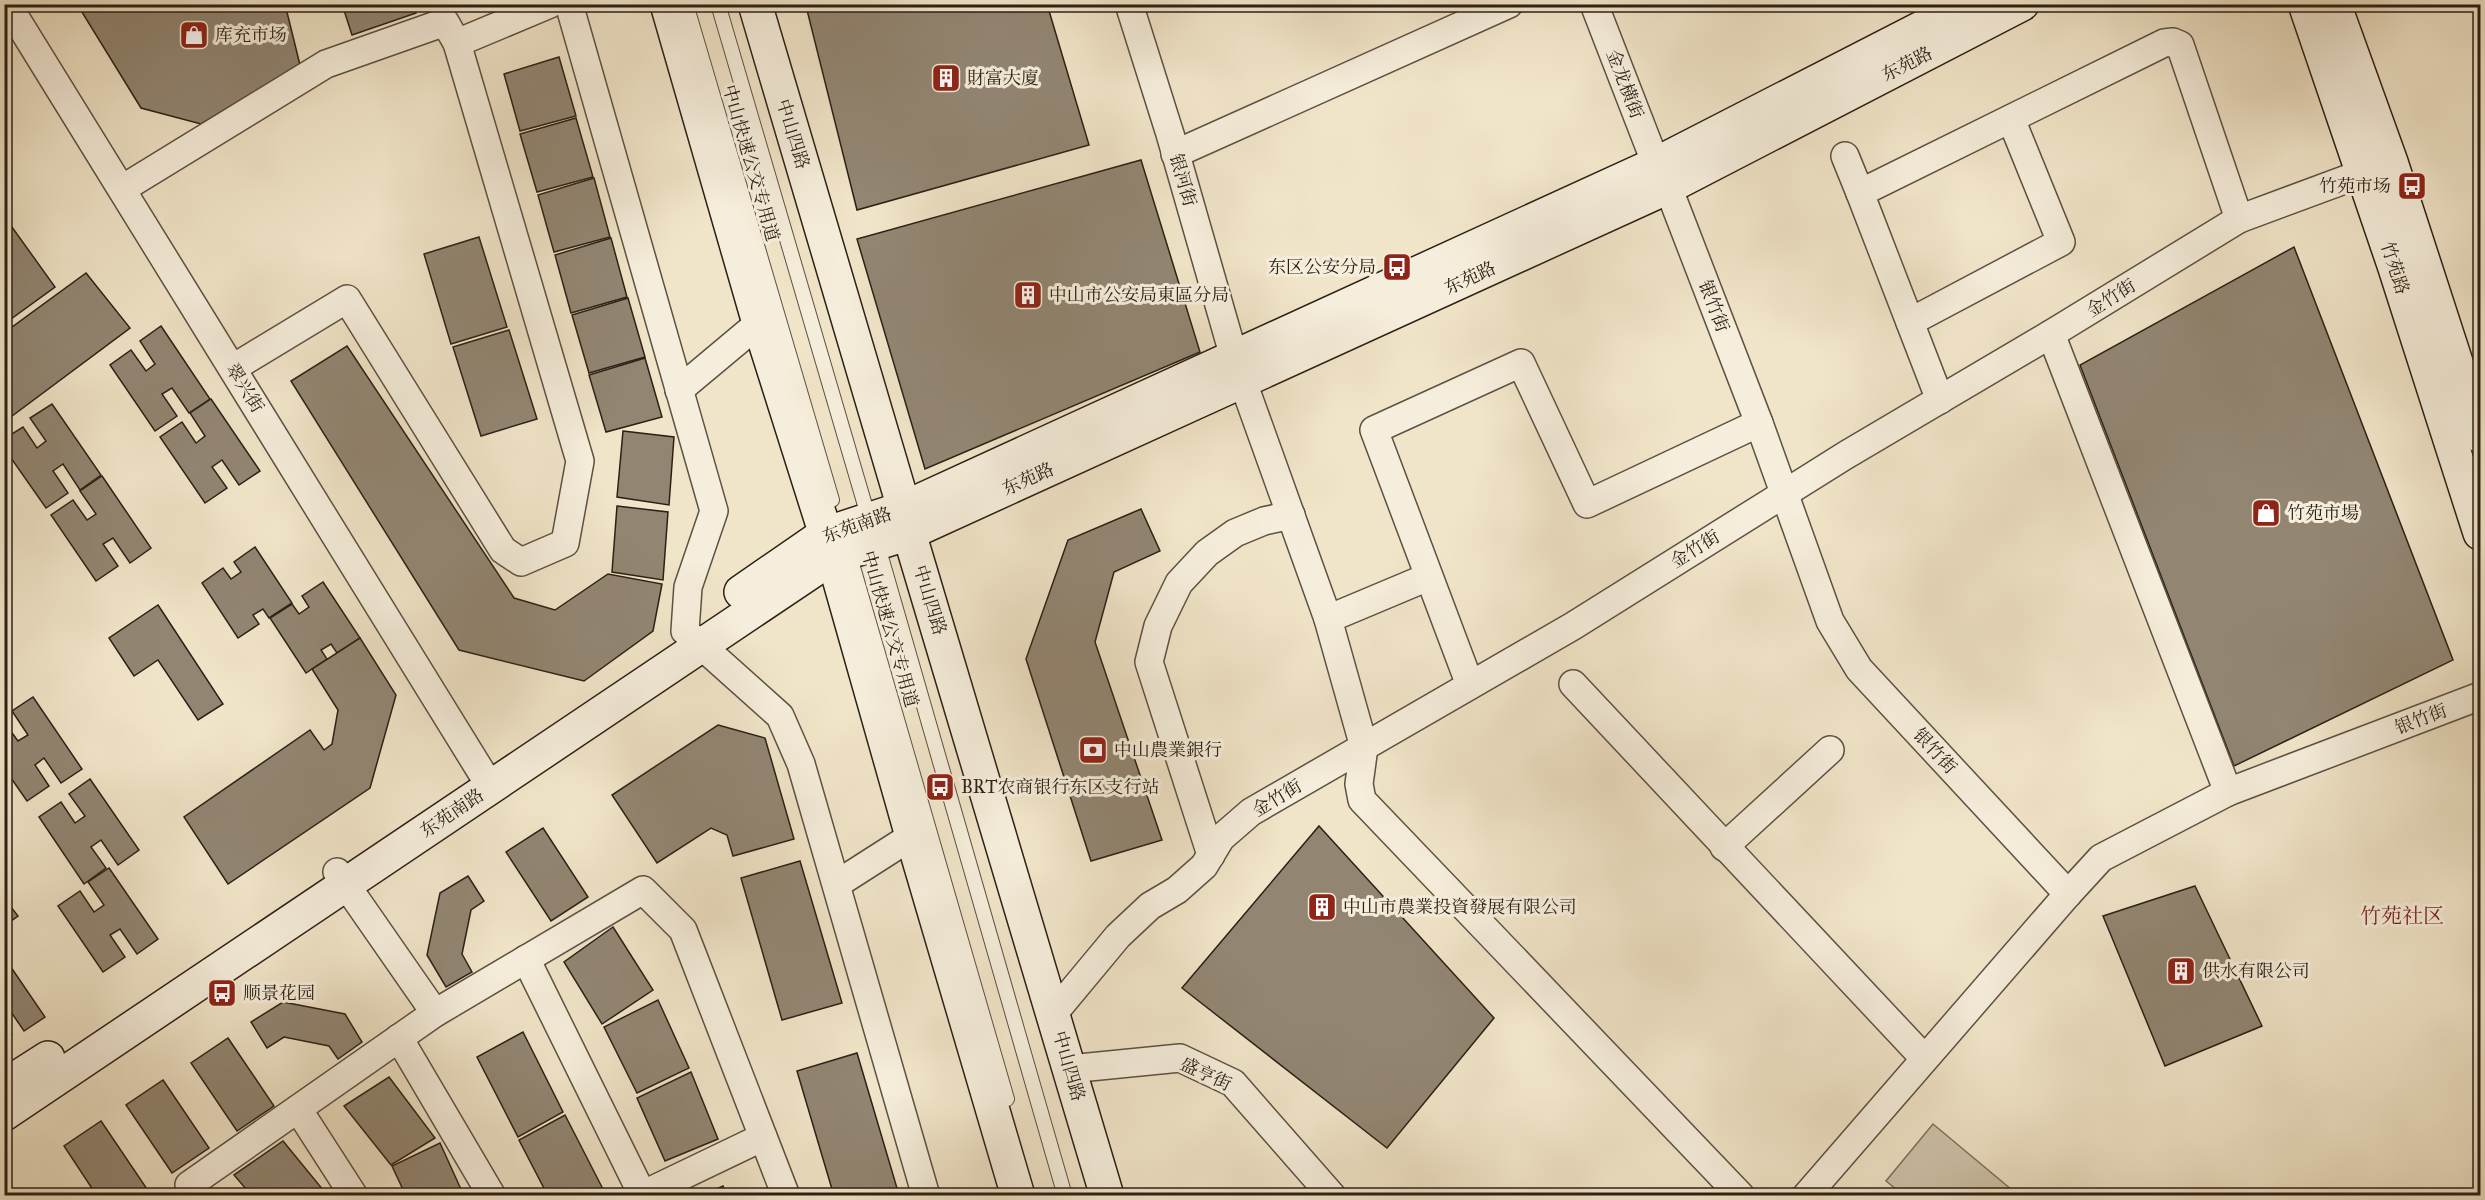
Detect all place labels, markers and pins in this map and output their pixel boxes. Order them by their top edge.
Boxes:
shop icon: 库充市场 [178,19,210,51]
place label: 库充市场 [215,24,287,46]
building icon: 財富大廈 [930,62,962,94]
place label: 財富大廈 [967,67,1039,89]
bus stop icon: 竹苑市场 [2396,170,2428,202]
place label: 竹苑市场 [2319,175,2391,197]
bus stop icon: 东区公安分局 [1381,251,1413,283]
place label: 东区公安分局 [1268,256,1376,278]
building icon: 中山市公安局東區分局 [1012,279,1044,311]
place label: 中山市公安局東區分局 [1049,284,1229,306]
shop icon: 竹苑市場 [2250,497,2282,529]
place label: 竹苑市場 [2287,502,2359,524]
bank icon: 中山農業銀行 [1077,734,1109,766]
place label: 中山農業銀行 [1114,739,1222,761]
bus stop icon: BRT农商银行东区支行站 [924,771,956,803]
place label: BRT农商银行东区支行站 [961,776,1160,798]
building icon: 中山市農業投資發展有限公司 [1306,891,1338,923]
place label: 中山市農業投資發展有限公司 [1343,896,1577,918]
building icon: 供水有限公司 [2165,955,2197,987]
place label: 供水有限公司 [2202,960,2310,982]
bus stop icon: 顺景花园 [206,977,238,1009]
place label: 顺景花园 [243,982,315,1004]

